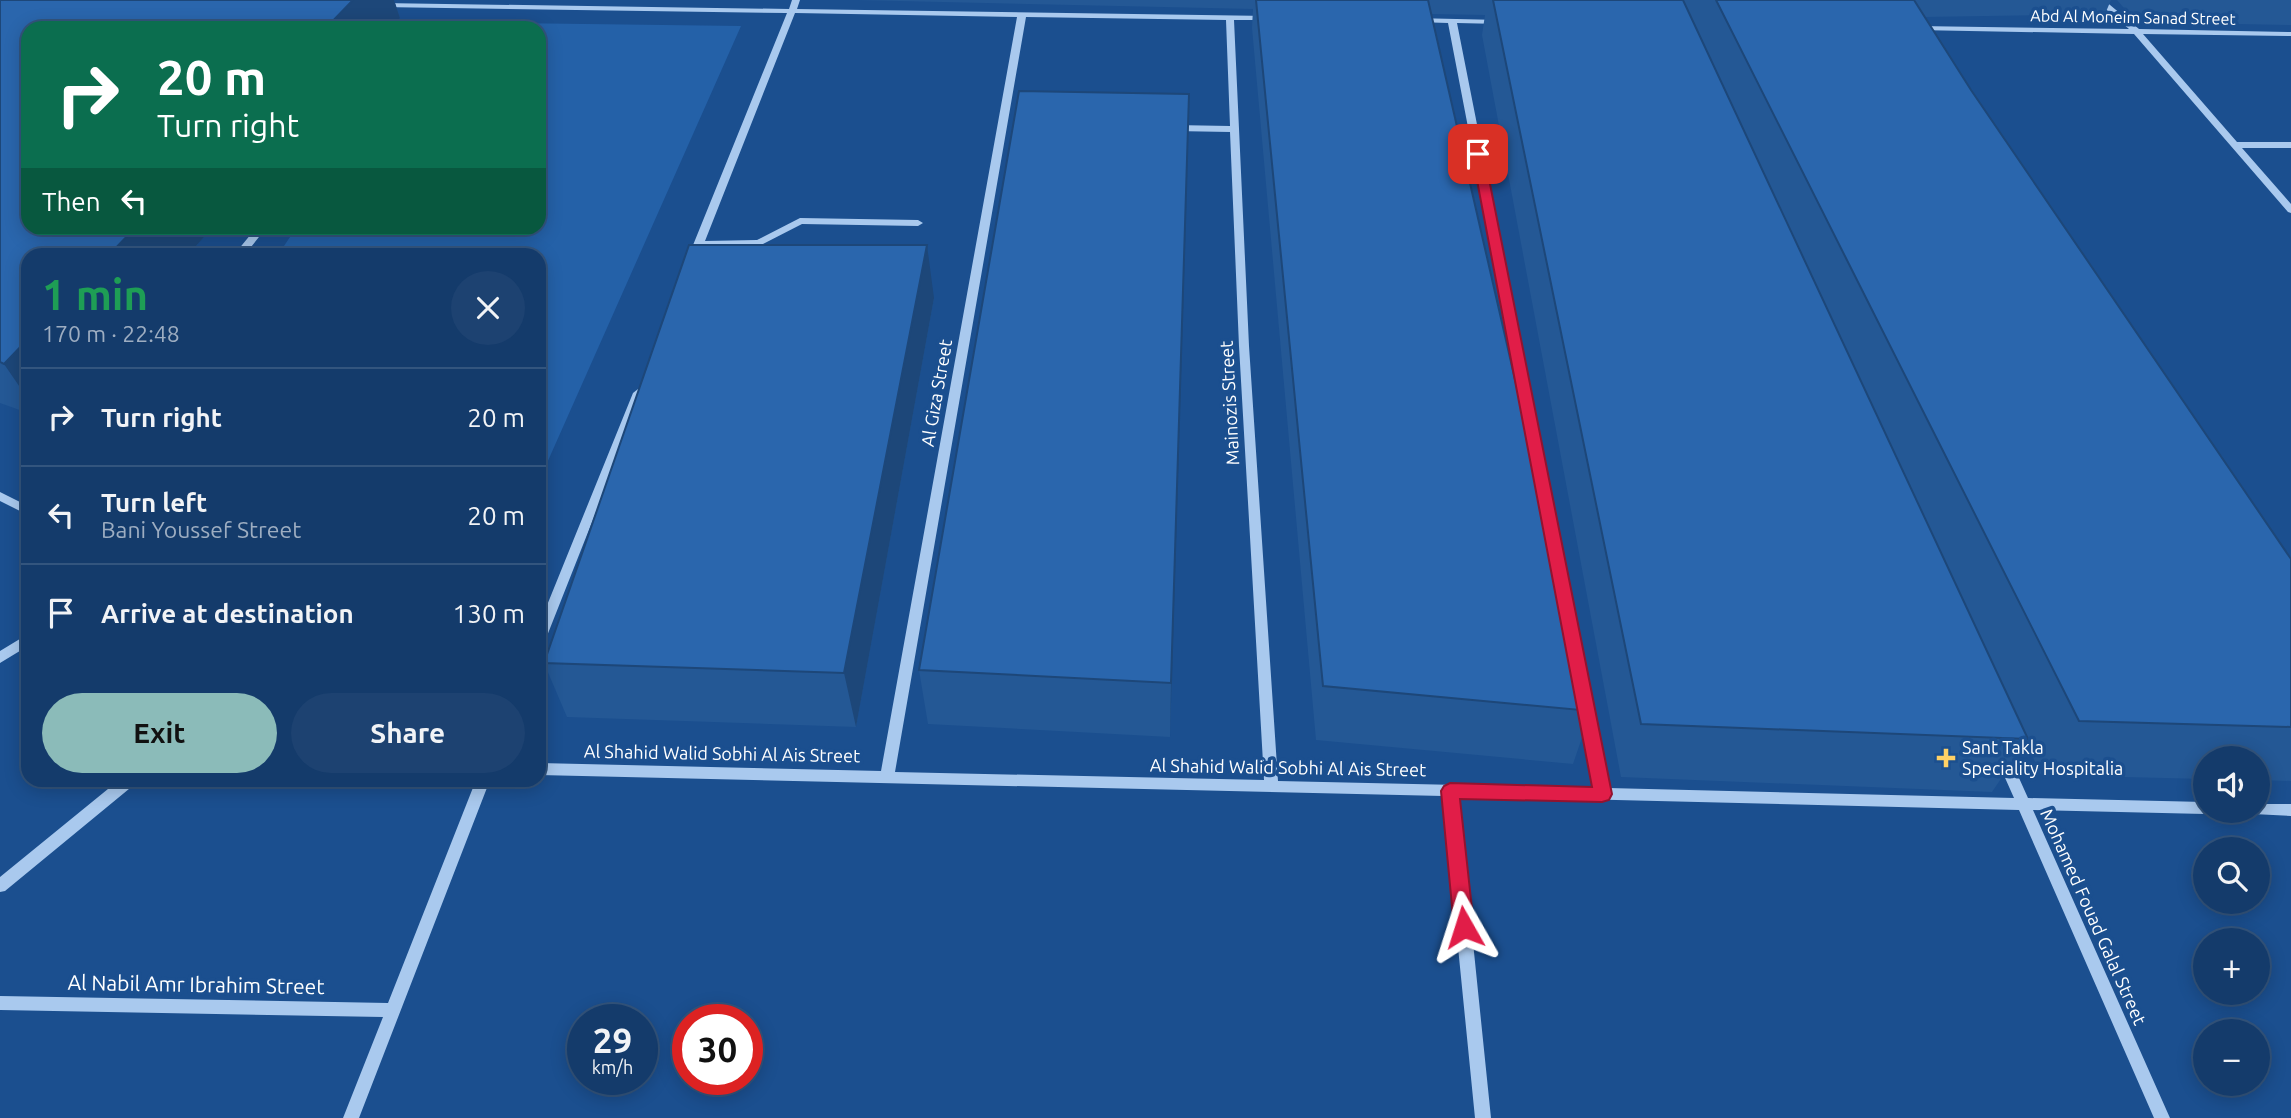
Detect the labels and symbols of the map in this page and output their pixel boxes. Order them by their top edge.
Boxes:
street label: Abd Al Moneim Sanad Street [2030,6,2237,28]
pin [1448,124,1508,184]
street label: Al Giza Street [917,338,955,448]
street label: Mainozis Street [1216,340,1242,466]
place label: Sant Takla Speciality Hospitalia [1962,737,2123,778]
street label: Al Shahid Walid Sobhi Al Ais Street [584,741,860,765]
marker: Sant Takla Speciality Hospitalia [1936,748,1956,768]
street label: Al Shahid Walid Sobhi Al Ais Street [1150,755,1426,779]
street label: Mohamed Fouad Galal Street [2037,806,2151,1028]
position arrow [1427,890,1501,964]
street label: Al Nabil Amr Ibrahim Street [67,970,325,998]
speed limit sign: 30 [672,1004,763,1095]

